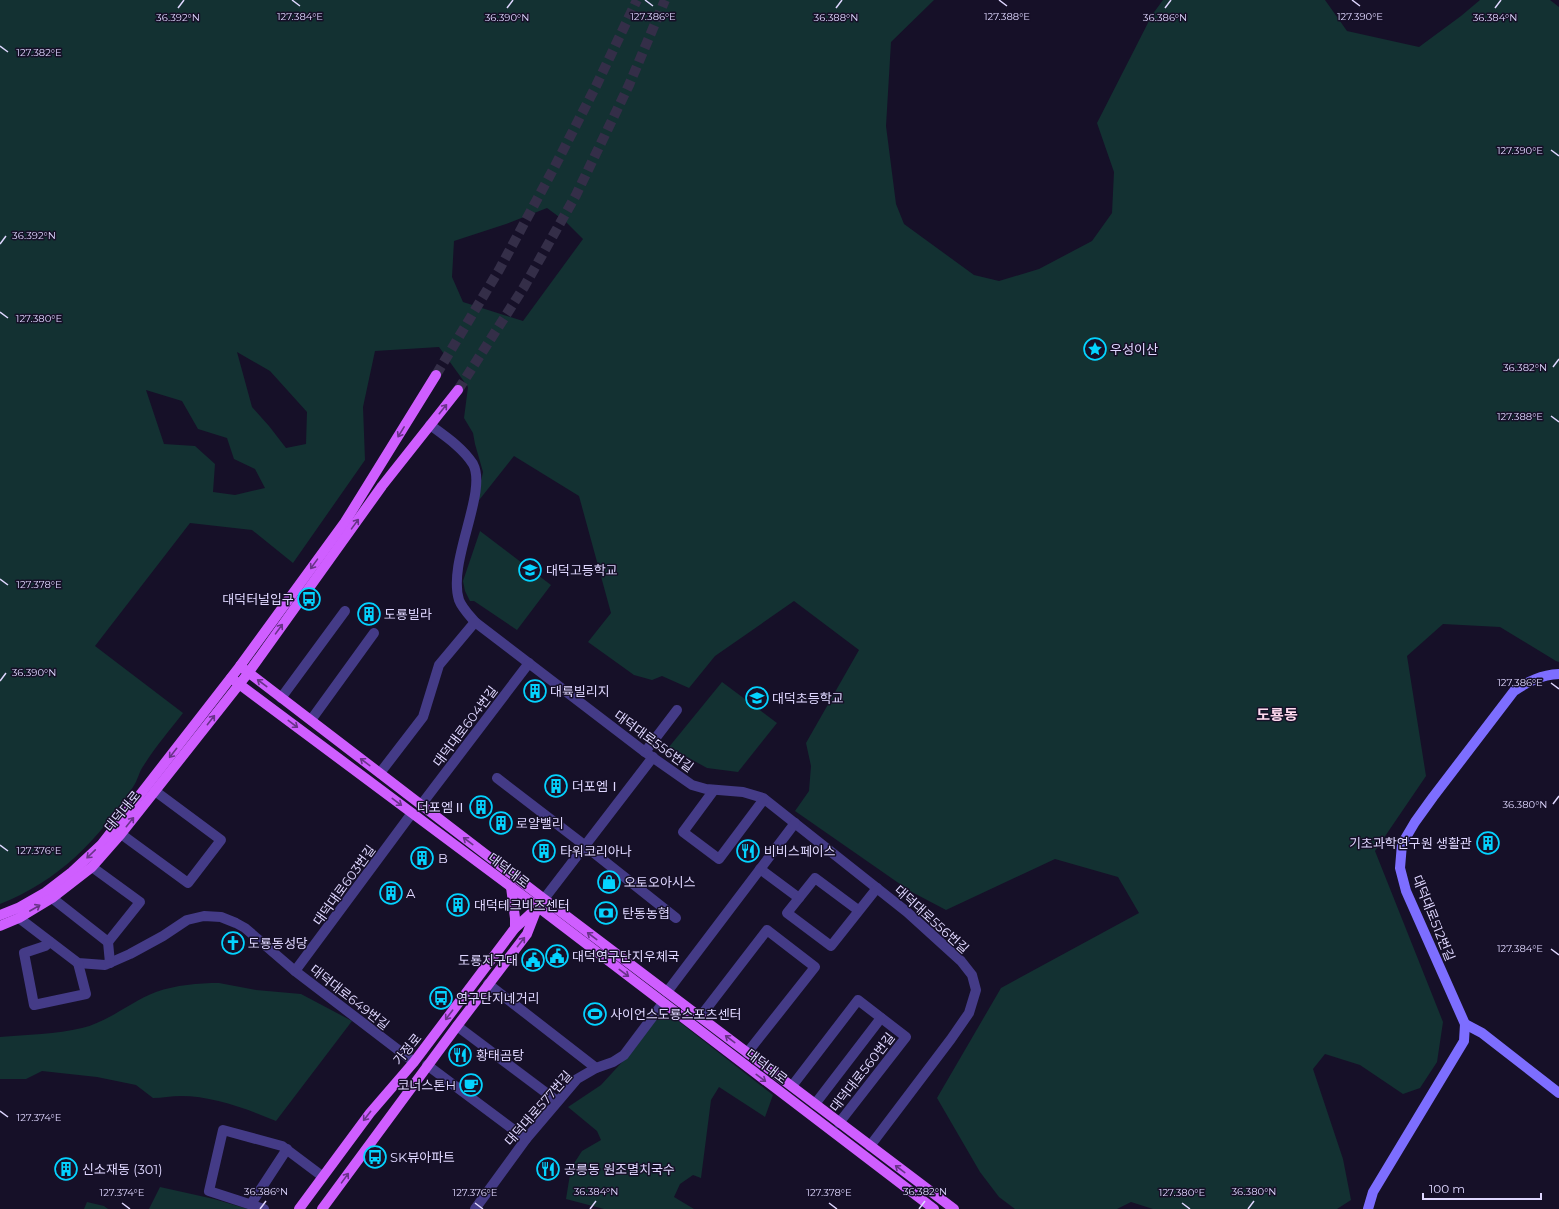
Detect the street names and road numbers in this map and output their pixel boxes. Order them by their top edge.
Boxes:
street label: 대덕대로604번길 [429,682,501,770]
street label: 대덕대로556번길 [611,707,697,775]
street label: 대덕대로 [101,787,143,835]
street label: 대덕대로603번길 [309,842,379,928]
street label: 대덕대로 [485,849,533,891]
street label: 대덕대로512번길 [1409,873,1459,963]
street label: 대덕대로556번길 [892,881,972,957]
street label: 대덕대로649번길 [307,961,393,1033]
street label: 대덕대로560번길 [826,1029,898,1115]
street label: 가정로 [389,1030,425,1068]
street label: 대덕대로 [743,1045,791,1087]
street label: 대덕대로577번길 [501,1067,575,1149]

